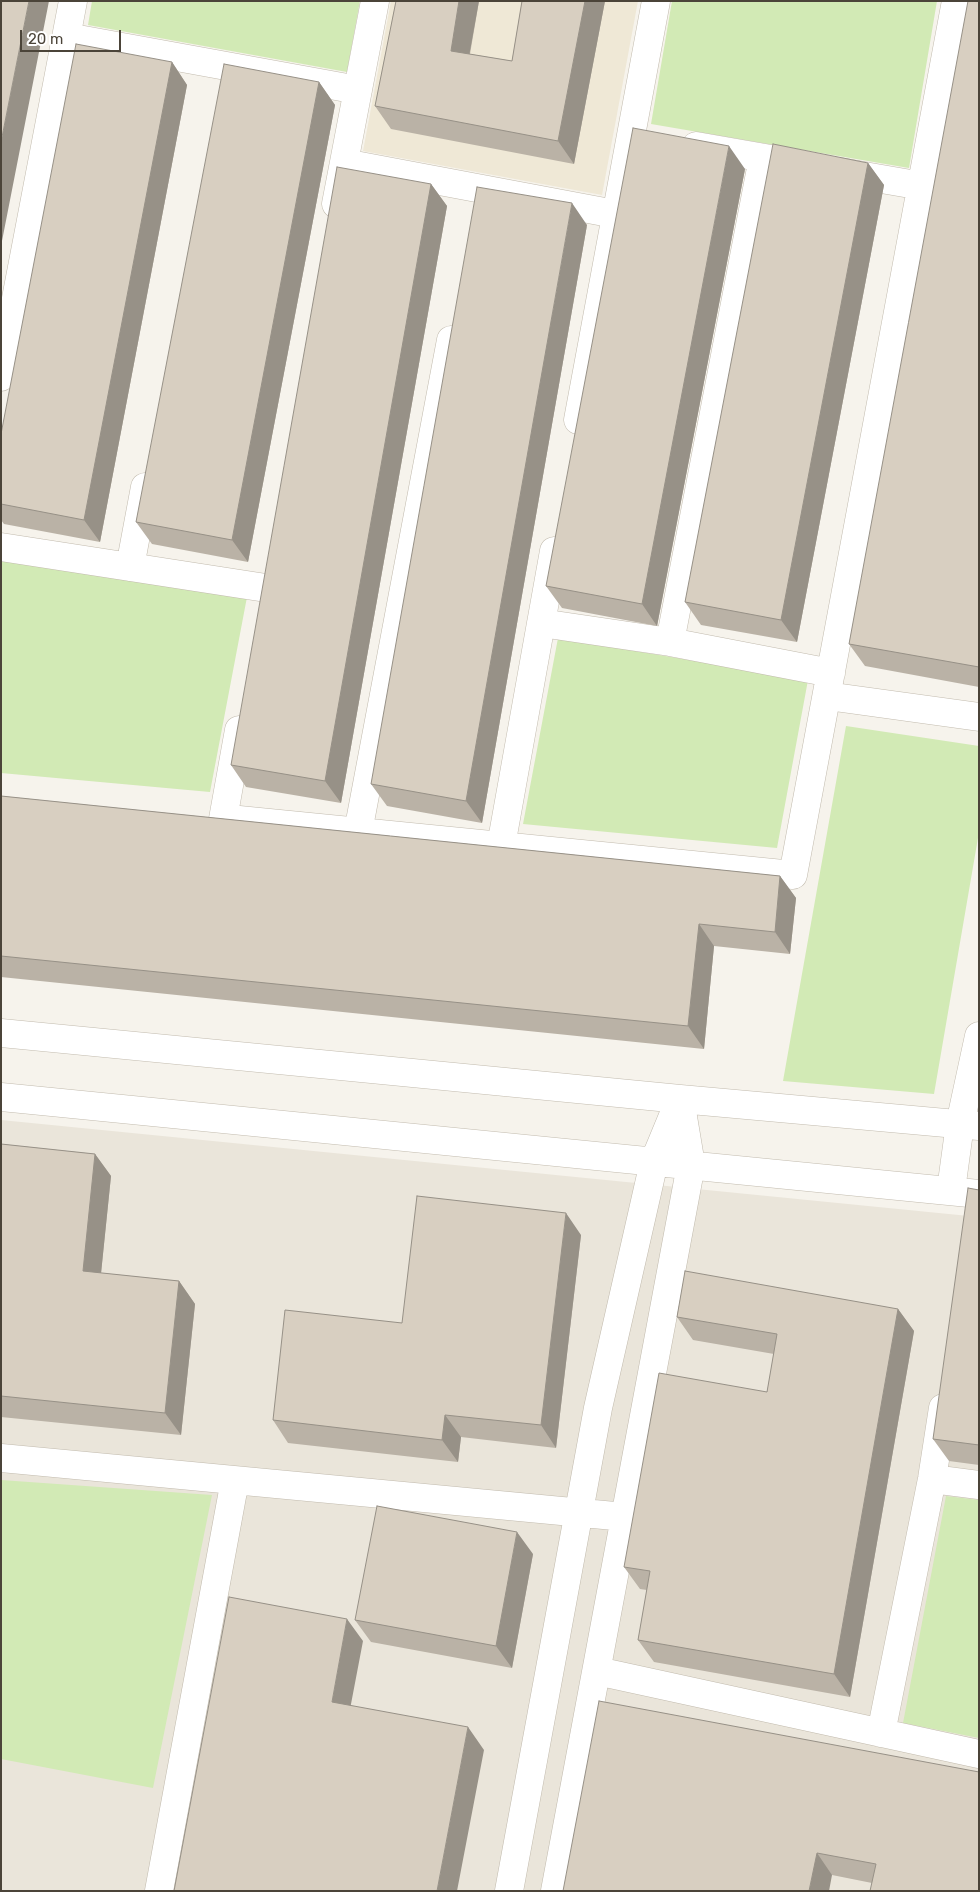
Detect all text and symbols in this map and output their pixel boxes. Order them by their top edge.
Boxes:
scale bar [22,20,124,52]
text: 20 m [28,30,63,48]

